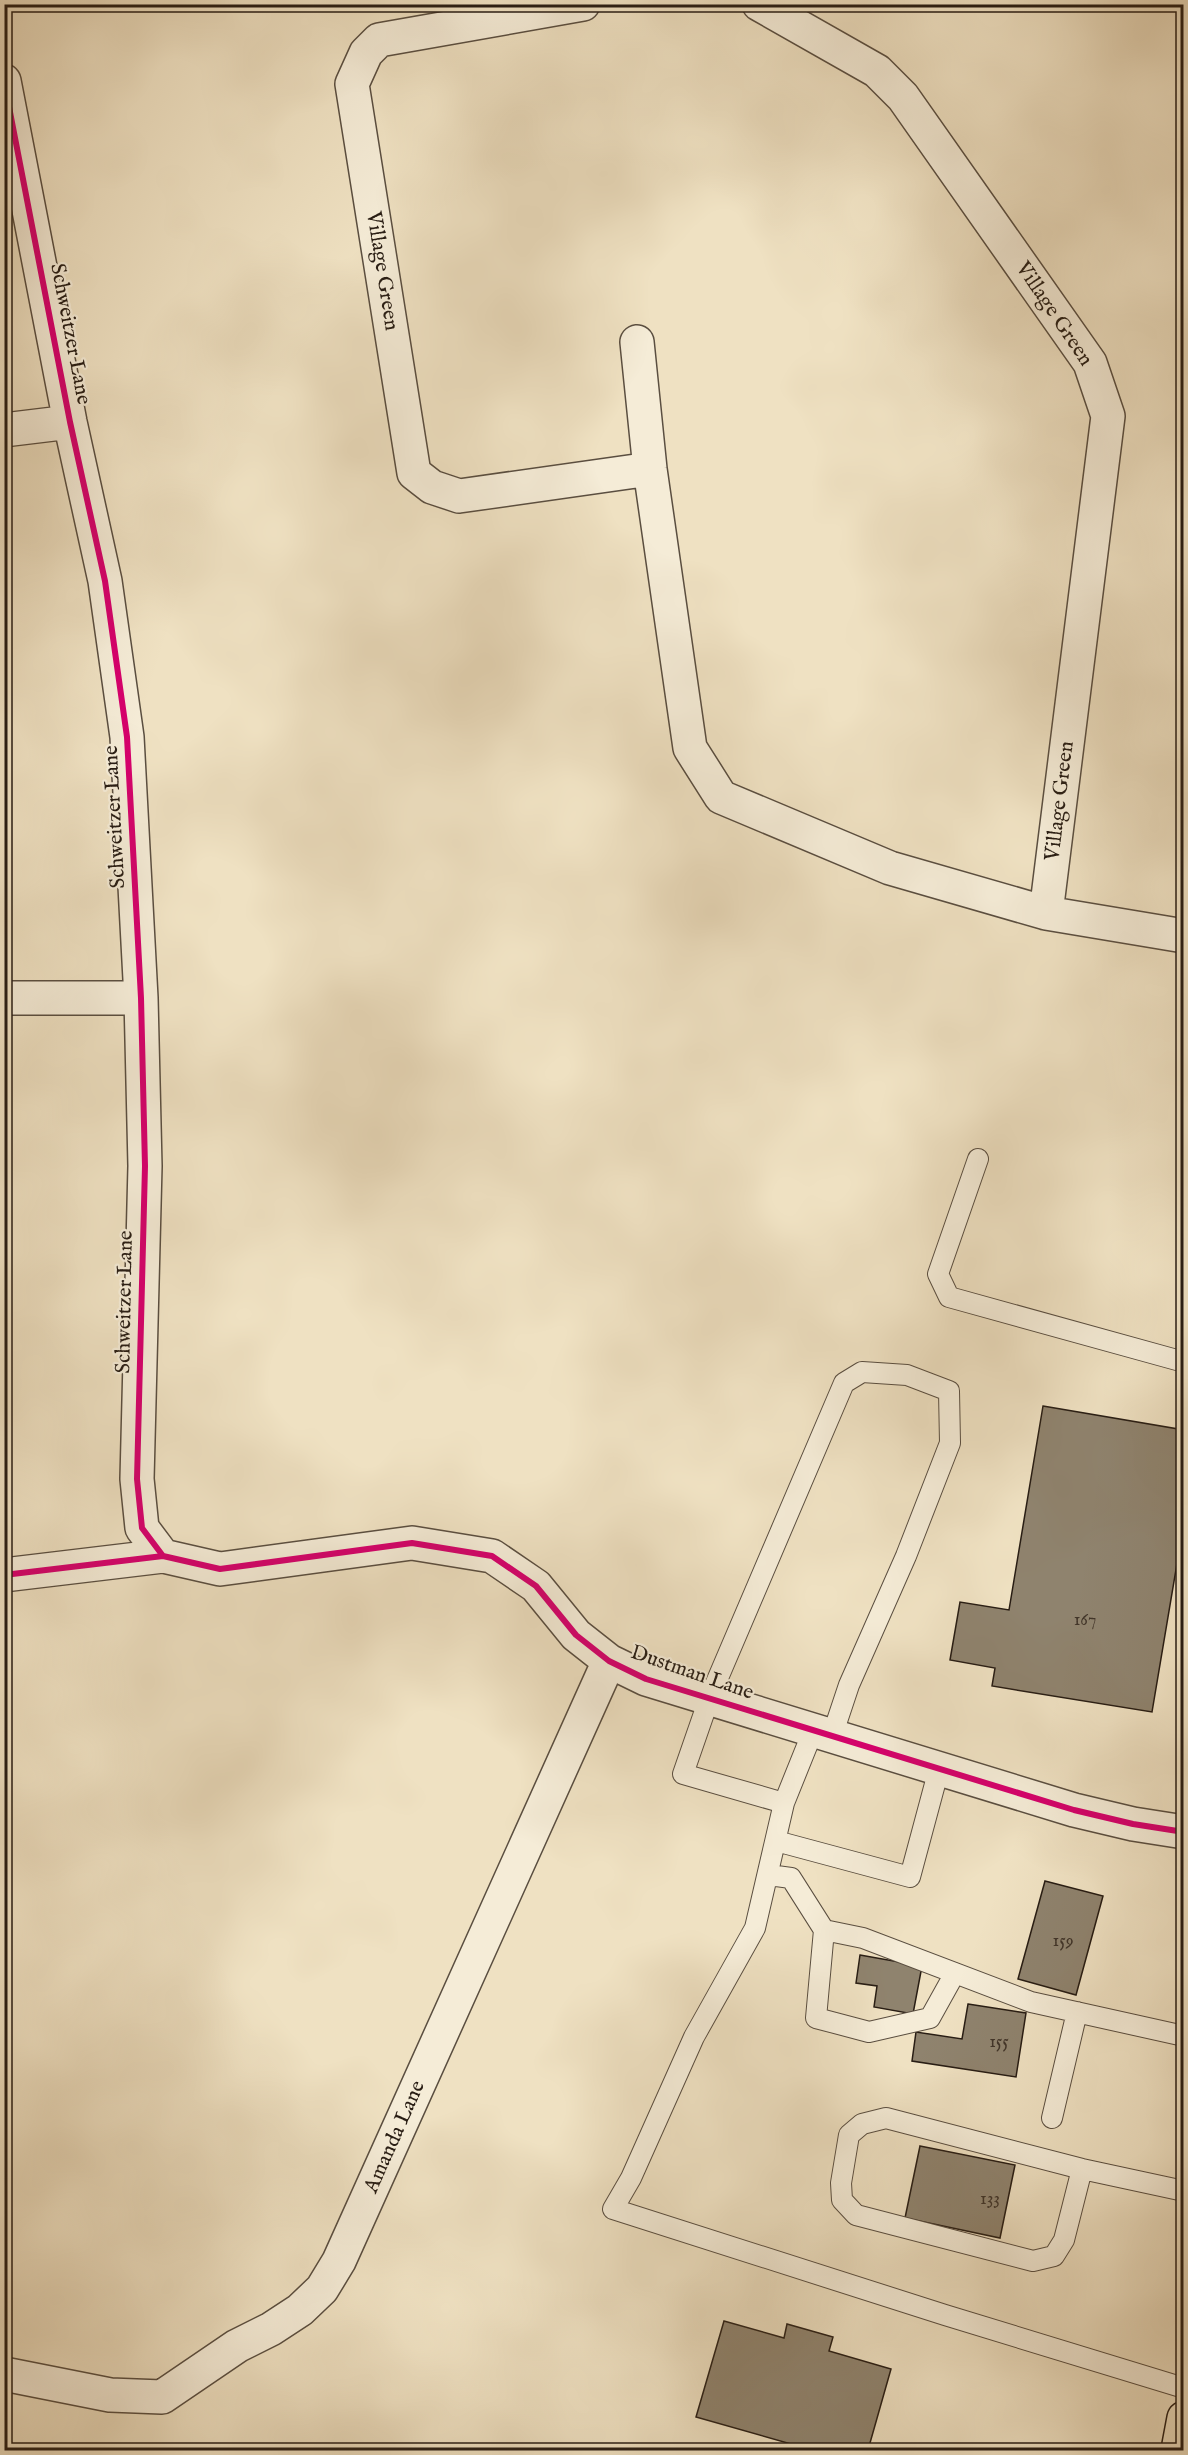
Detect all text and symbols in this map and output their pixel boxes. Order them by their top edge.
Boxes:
street label: Village Green [359,208,405,333]
street label: Village Green [1009,256,1099,371]
street label: Schweitzer Lane [43,261,97,407]
street label: Village Green [1039,740,1081,863]
street label: Schweitzer Lane [98,744,132,889]
street label: Schweitzer Lane [110,1230,140,1374]
house number: 167 [1074,1609,1096,1632]
street label: Dustman Lane [627,1639,757,1707]
house number: 159 [1052,1930,1074,1953]
house number: 155 [989,2031,1009,2054]
street label: Amanda Lane [358,2076,432,2198]
house number: 133 [980,2188,1000,2211]

